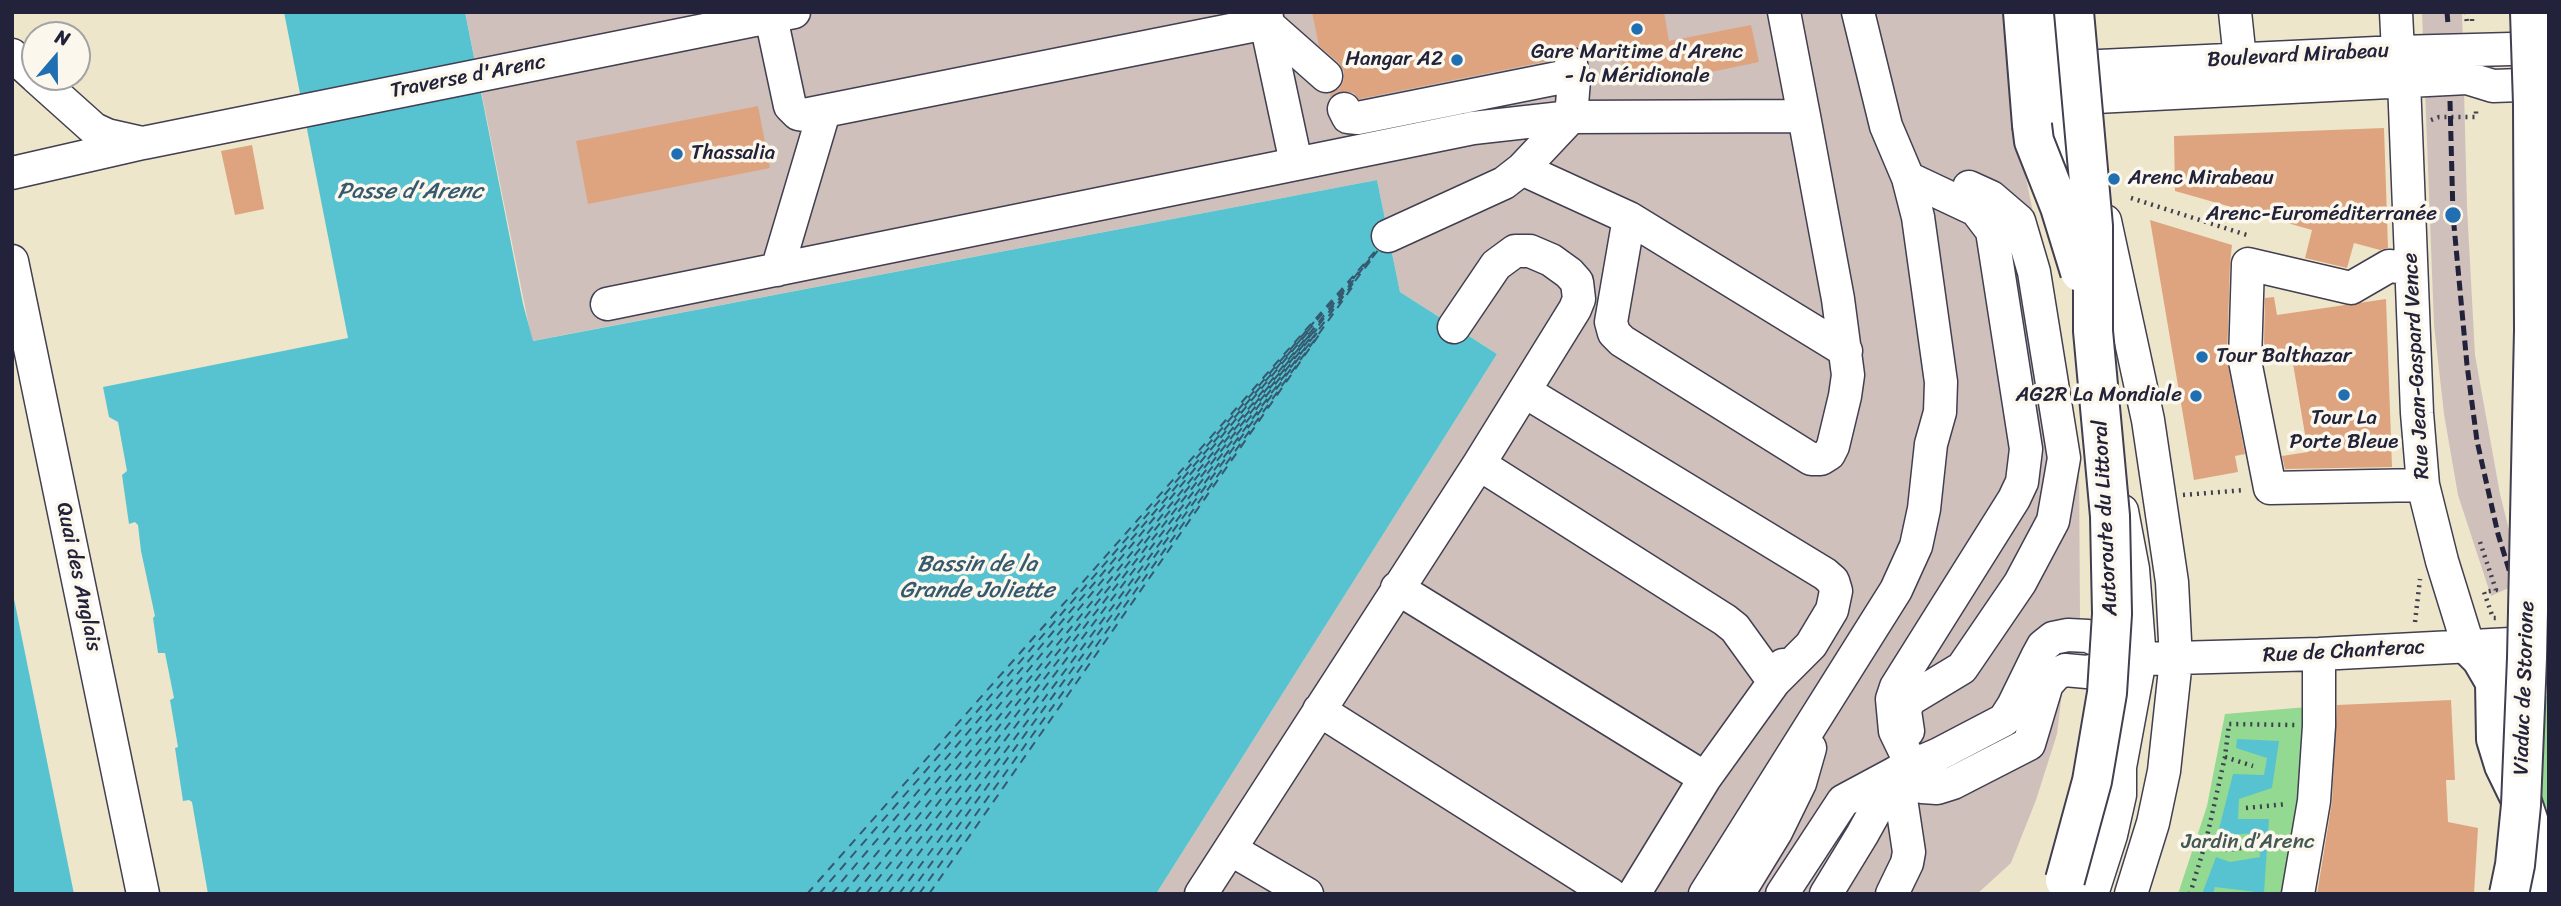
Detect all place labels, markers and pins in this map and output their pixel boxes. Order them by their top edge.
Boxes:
marker: Gare Maritime d'Arenc - la Méridionale [1629,21,1645,37]
place label: Gare Maritime d'Arenc - la Méridionale [1531,40,1743,90]
place label: Hangar A2 [1345,47,1443,73]
marker: Hangar A2 [1449,52,1465,68]
place label: Thassalia [691,141,775,167]
marker: Thassalia [669,146,685,162]
place label: Arenc Mirabeau [2128,166,2274,192]
marker: Arenc Mirabeau [2106,171,2122,187]
place label: Arenc-Euroméditerranée [2206,202,2437,228]
marker: Arenc-Euroméditerranée [2443,205,2463,225]
place label: Tour Balthazar [2216,344,2351,370]
marker: Tour Balthazar [2194,349,2210,365]
place label: AG2R La Mondiale [2016,383,2182,409]
marker: Tour La Porte Bleue [2336,387,2352,403]
marker: AG2R La Mondiale [2188,388,2204,404]
place label: Tour La Porte Bleue [2290,406,2398,456]

